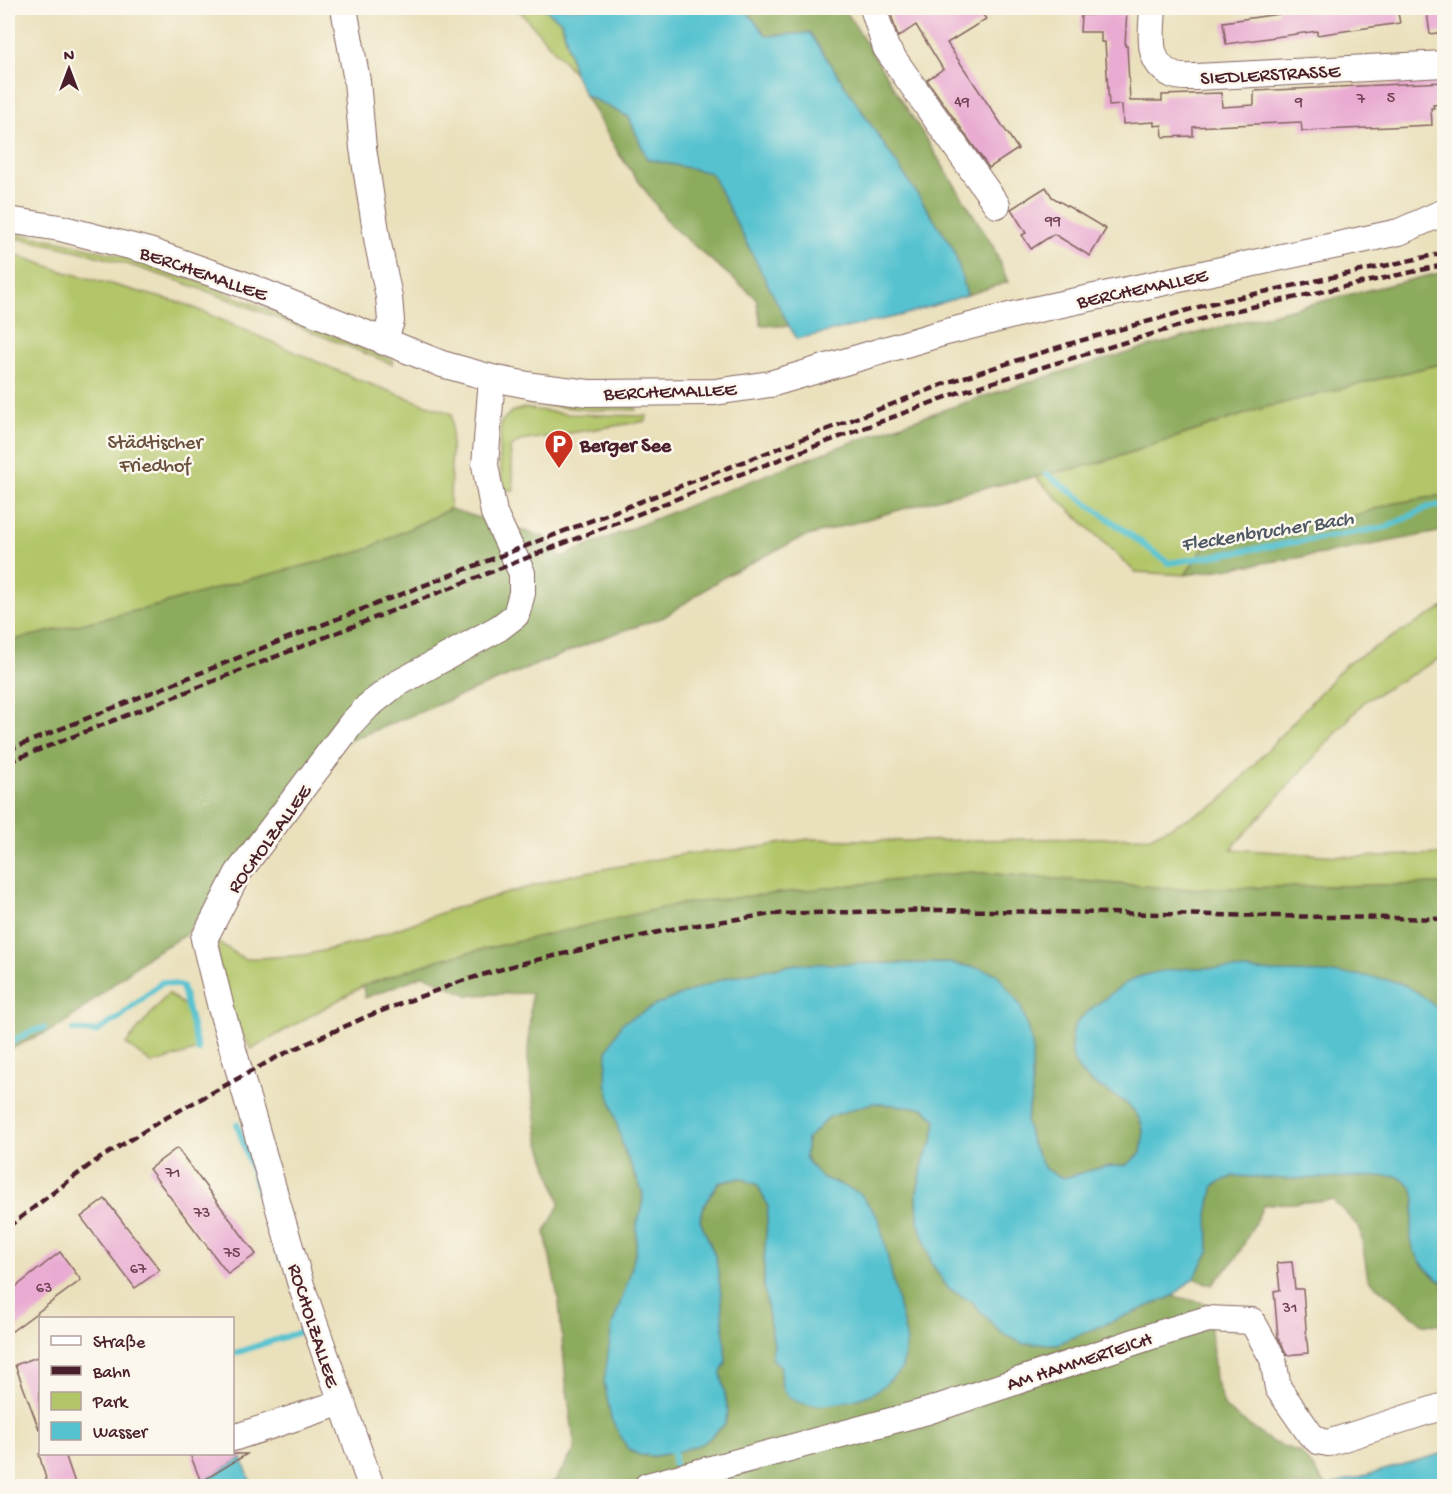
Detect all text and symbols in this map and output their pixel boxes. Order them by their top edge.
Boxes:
north arrow [39,39,99,99]
text: N [64,48,75,67]
street label: SIEDLERSTRASSE [1200,61,1342,92]
house number: 5 [1387,90,1395,109]
house number: 7 [1356,91,1366,110]
house number: 49 [954,94,970,113]
house number: 9 [1294,94,1303,113]
house number: 99 [1044,213,1061,232]
street label: BERCHEMALLEE [135,242,271,308]
street label: BERCHEMALLEE [1074,265,1212,316]
street label: BERCHEMALLEE [602,380,739,407]
parking icon: Berger See [543,428,575,470]
park label: Städtischer Friedhof [107,433,204,479]
place label: Berger See [579,436,672,459]
water label: Fleckenbrucher Bach [1179,507,1356,559]
street label: ROCHOLZALLEE [224,780,319,899]
house number: 71 [165,1165,180,1184]
house number: 73 [193,1205,210,1224]
house number: 75 [223,1245,240,1264]
house number: 67 [130,1261,147,1280]
street label: ROCHOLZALLEE [281,1261,343,1392]
house number: 63 [36,1280,52,1299]
house number: 31 [1282,1300,1297,1319]
legend [39,1317,234,1455]
street label: AM HAMMERTEICH [1004,1329,1156,1398]
text: Straße [93,1333,146,1354]
text: Bahn [92,1363,131,1384]
text: Park [92,1393,129,1414]
text: Wasser [93,1423,149,1444]

